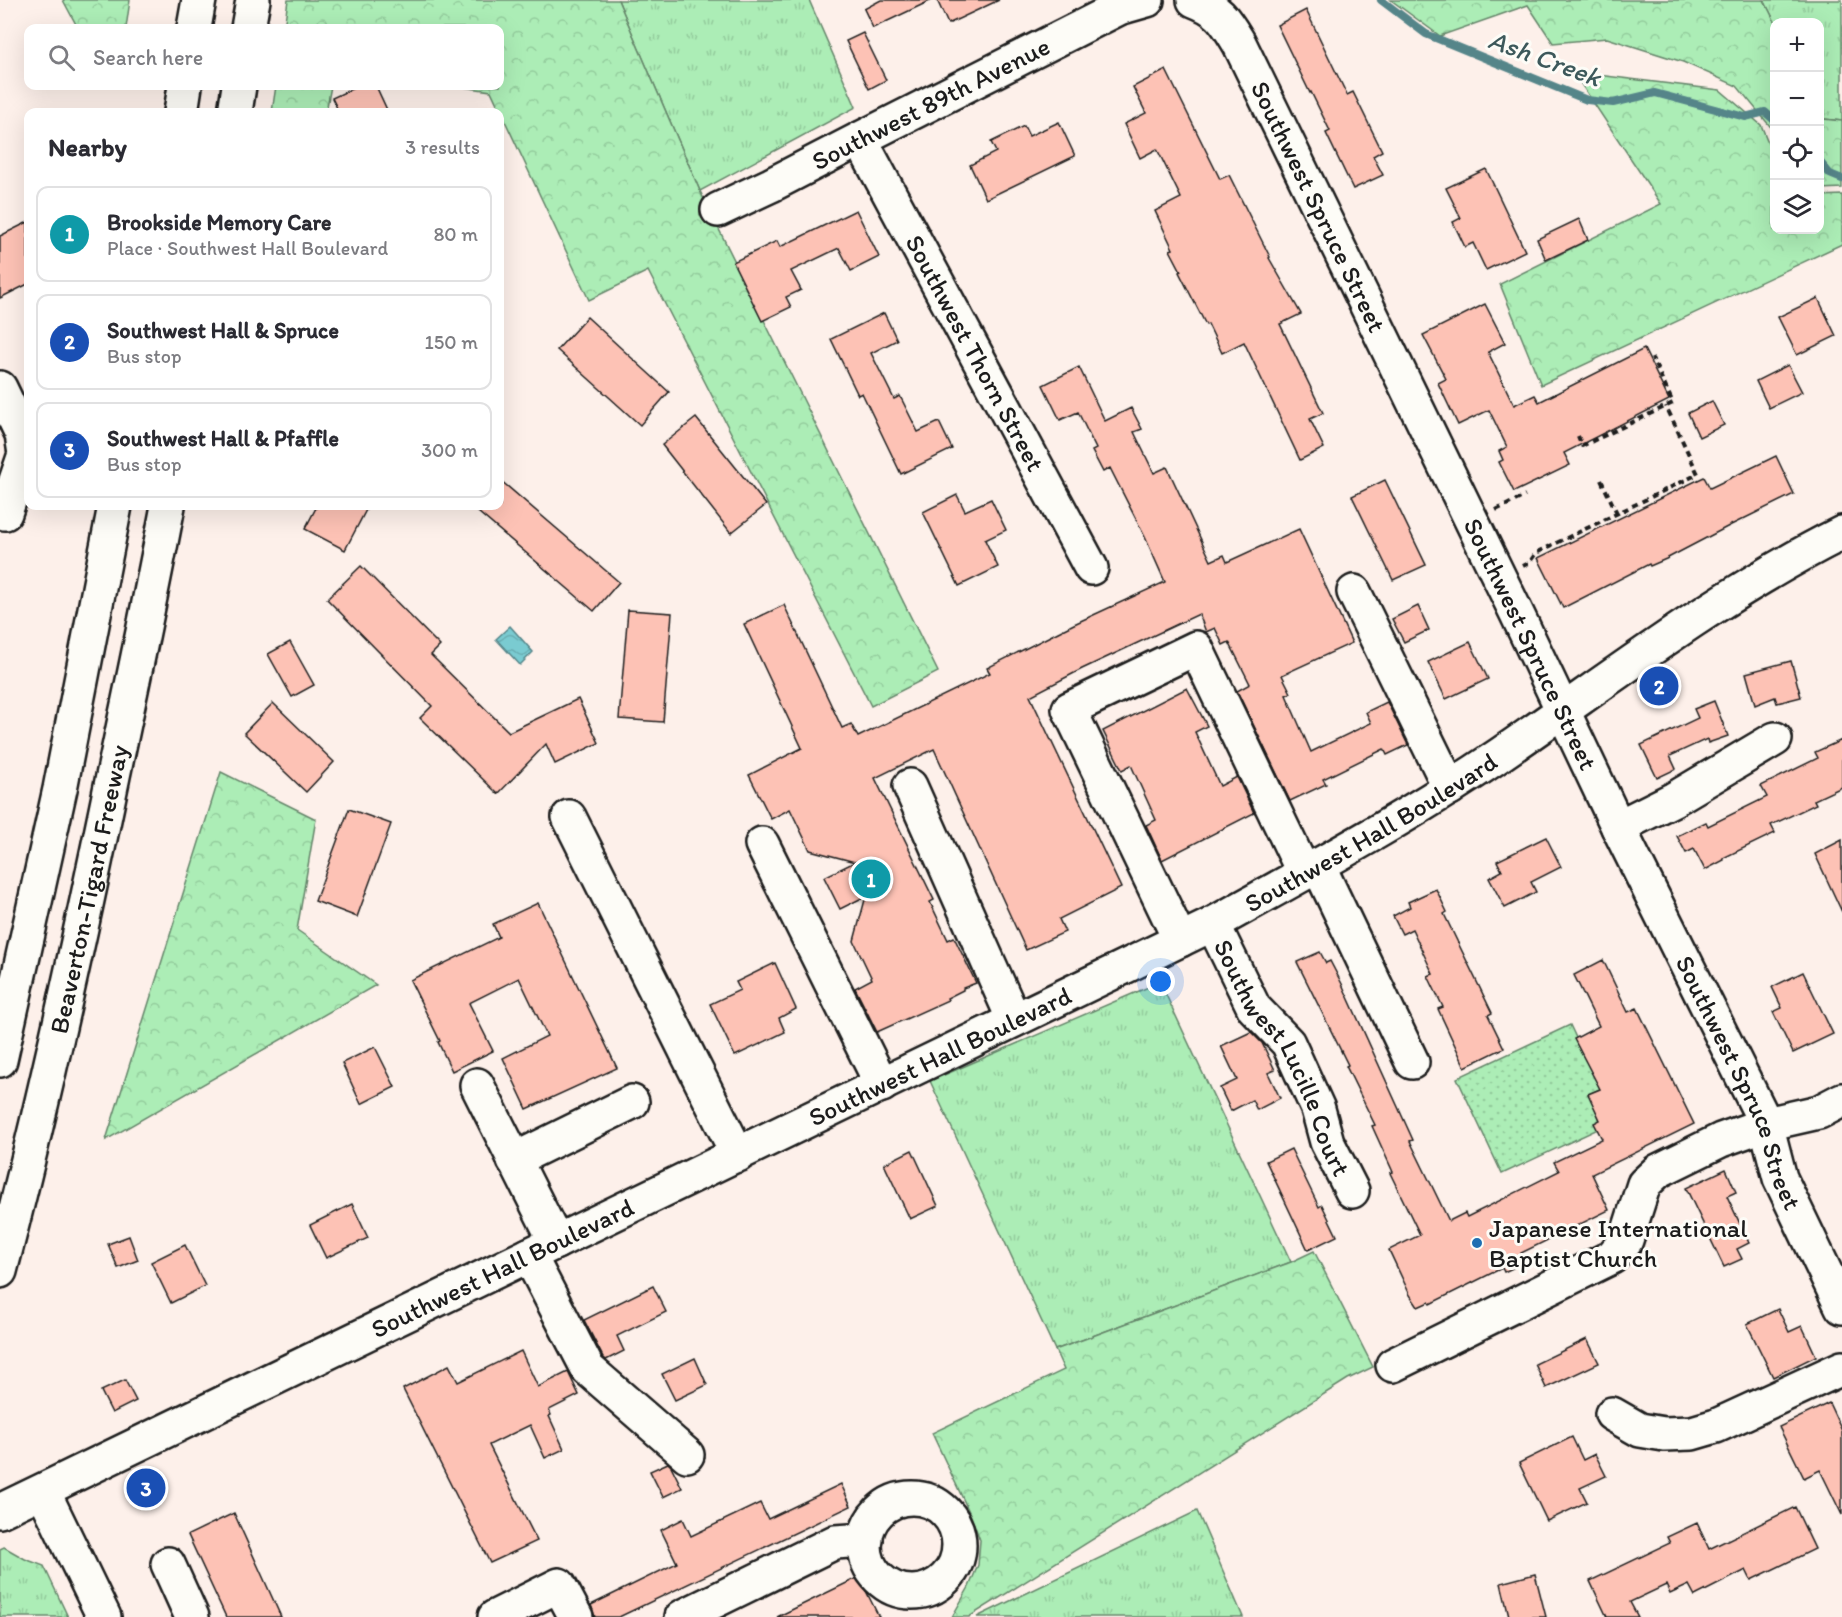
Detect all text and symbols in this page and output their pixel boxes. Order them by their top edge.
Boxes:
map controls [1770,18,1824,234]
button: + [1770,18,1824,72]
water label: Ash Creek [1484,23,1607,94]
search box [24,24,504,90]
street label: Southwest 89th Avenue [806,30,1055,177]
icon: search [45,41,78,74]
text: Search here [93,44,203,71]
button: − [1770,72,1824,126]
street label: Southwest Spruce Street [1244,76,1393,338]
button: locate [1770,126,1824,180]
text: Nearby [48,131,127,163]
text: 3 results [405,135,480,159]
button: layers [1770,180,1824,234]
text: Brookside Memory Care [107,209,332,236]
text: 1 [65,222,74,246]
text: 80 m [433,222,478,246]
street label: Southwest Thorn Street [899,229,1052,477]
text: Place · Southwest Hall Boulevard [107,236,388,260]
text: Southwest Hall & Spruce [107,317,339,344]
text: 2 [64,330,75,354]
text: 150 m [425,330,478,354]
text: Bus stop [107,344,182,368]
text: Southwest Hall & Pfaffle [107,425,339,452]
text: 3 [64,438,75,462]
text: 300 m [421,438,478,462]
text: Bus stop [107,452,182,476]
street label: Southwest Spruce Street [1457,513,1605,775]
pin: 2 [1640,664,1678,708]
street label: Beaverton-Tigard Freeway [42,742,135,1037]
street label: Southwest Hall Boulevard [1239,745,1503,919]
pin: 1 [852,856,890,902]
street label: Southwest Lucille Court [1207,934,1358,1182]
street label: Southwest Spruce Street [1669,950,1809,1215]
your location [1146,967,1175,996]
street label: Southwest Hall Boulevard [803,979,1076,1133]
street label: Southwest Hall Boulevard [366,1191,639,1345]
place label: Japanese International Baptist Church [1489,1212,1748,1274]
marker: Japanese International Baptist Church [1470,1236,1484,1250]
pin: 3 [126,1466,166,1510]

